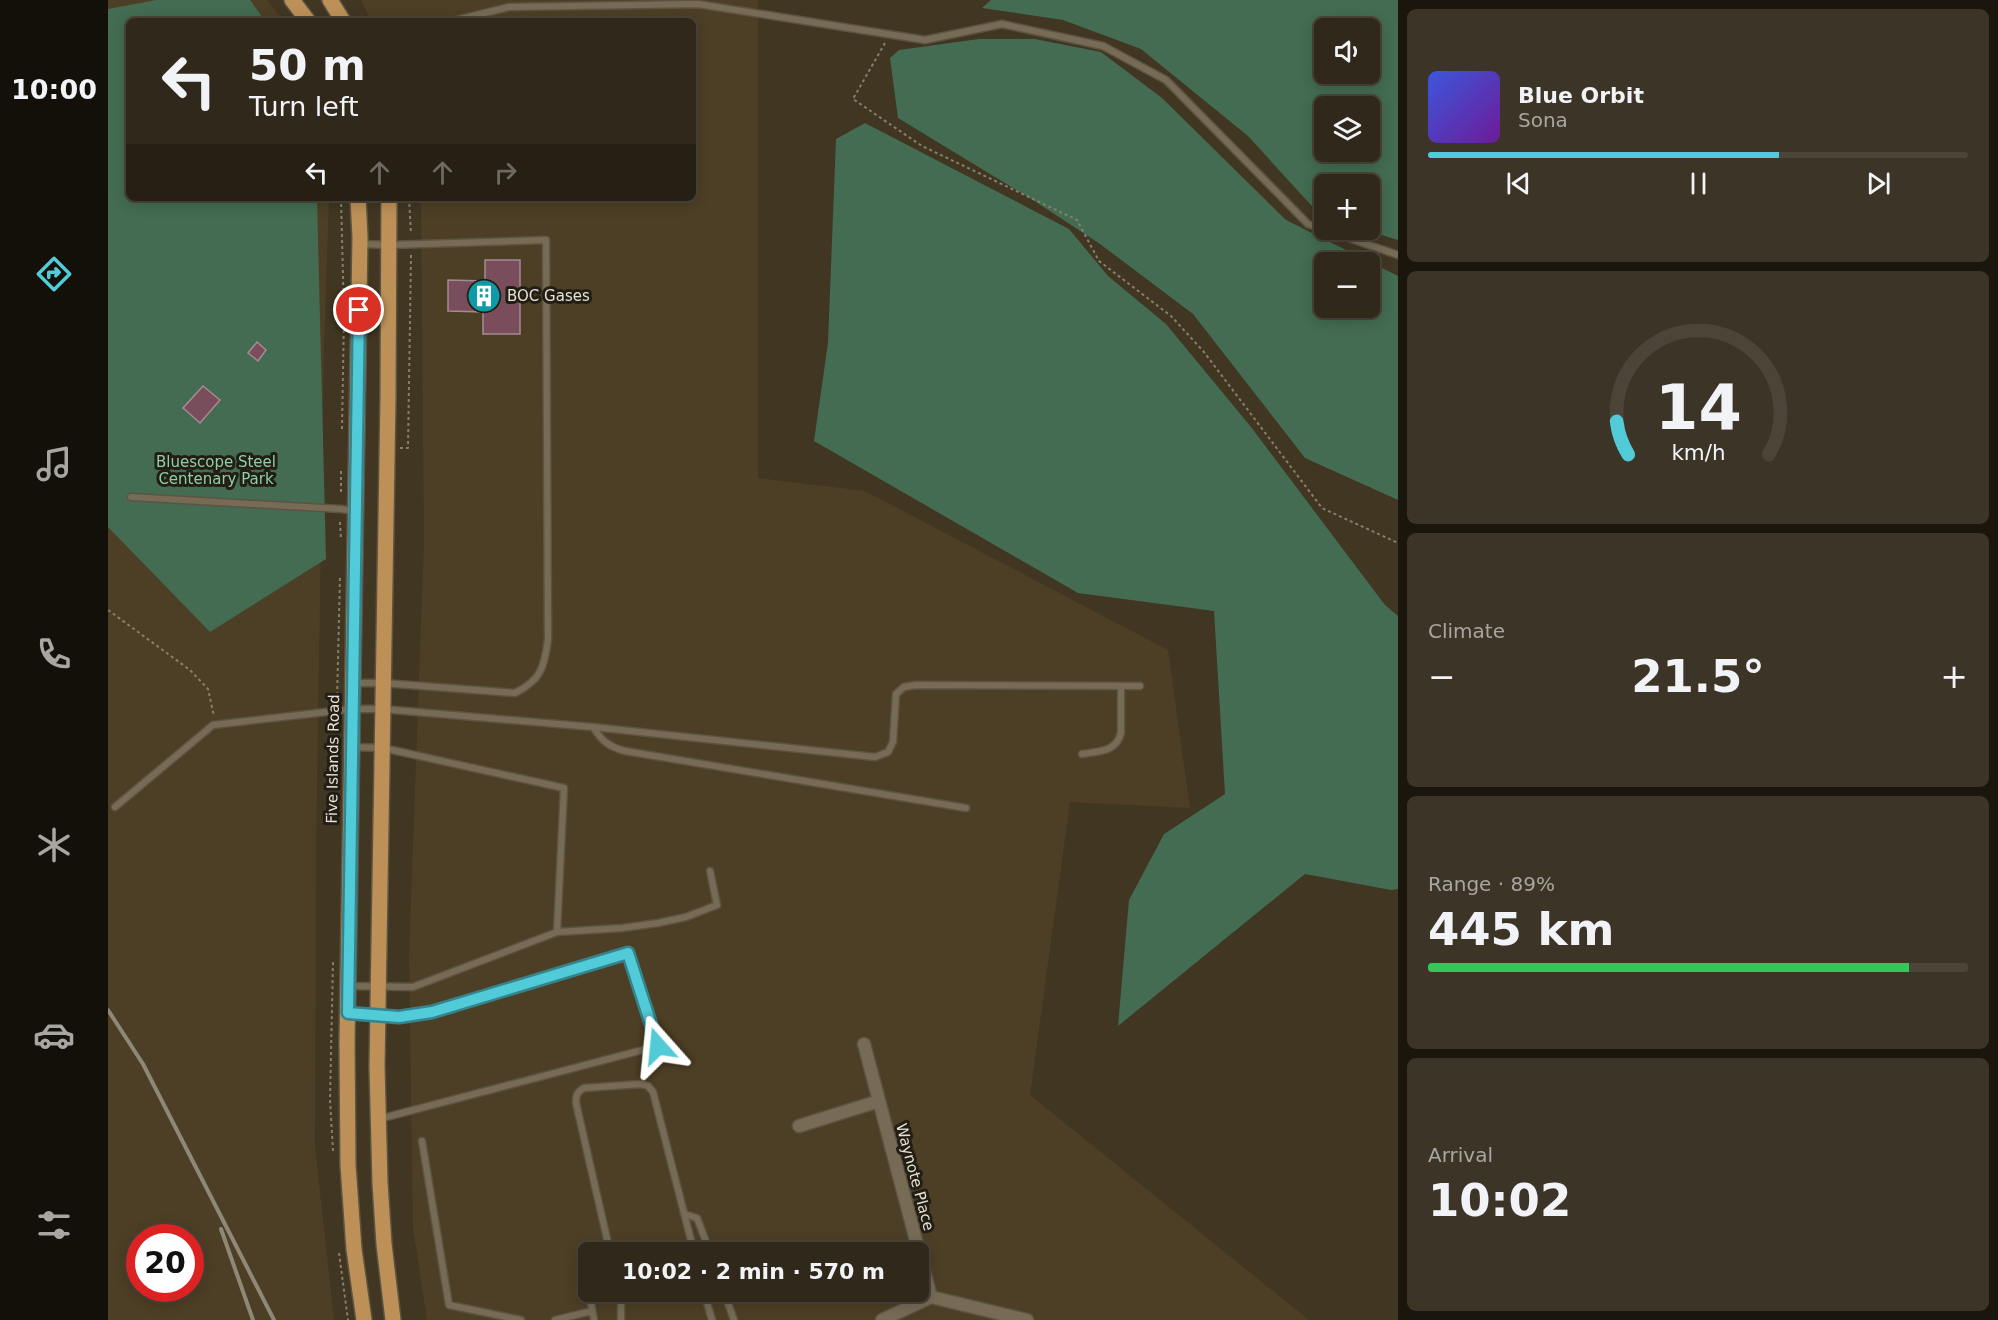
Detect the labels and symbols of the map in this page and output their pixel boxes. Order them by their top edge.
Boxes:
building icon: BOC Gases [466,278,502,314]
pin [333,284,384,335]
place label: BOC Gases [507,287,590,305]
park label: Bluescope Steel Centenary Park [156,453,276,488]
street label: Five Islands Road [323,694,343,824]
position arrow [626,1014,690,1078]
street label: Waynote Place [892,1121,938,1233]
speed limit sign: 20 [126,1224,204,1302]

